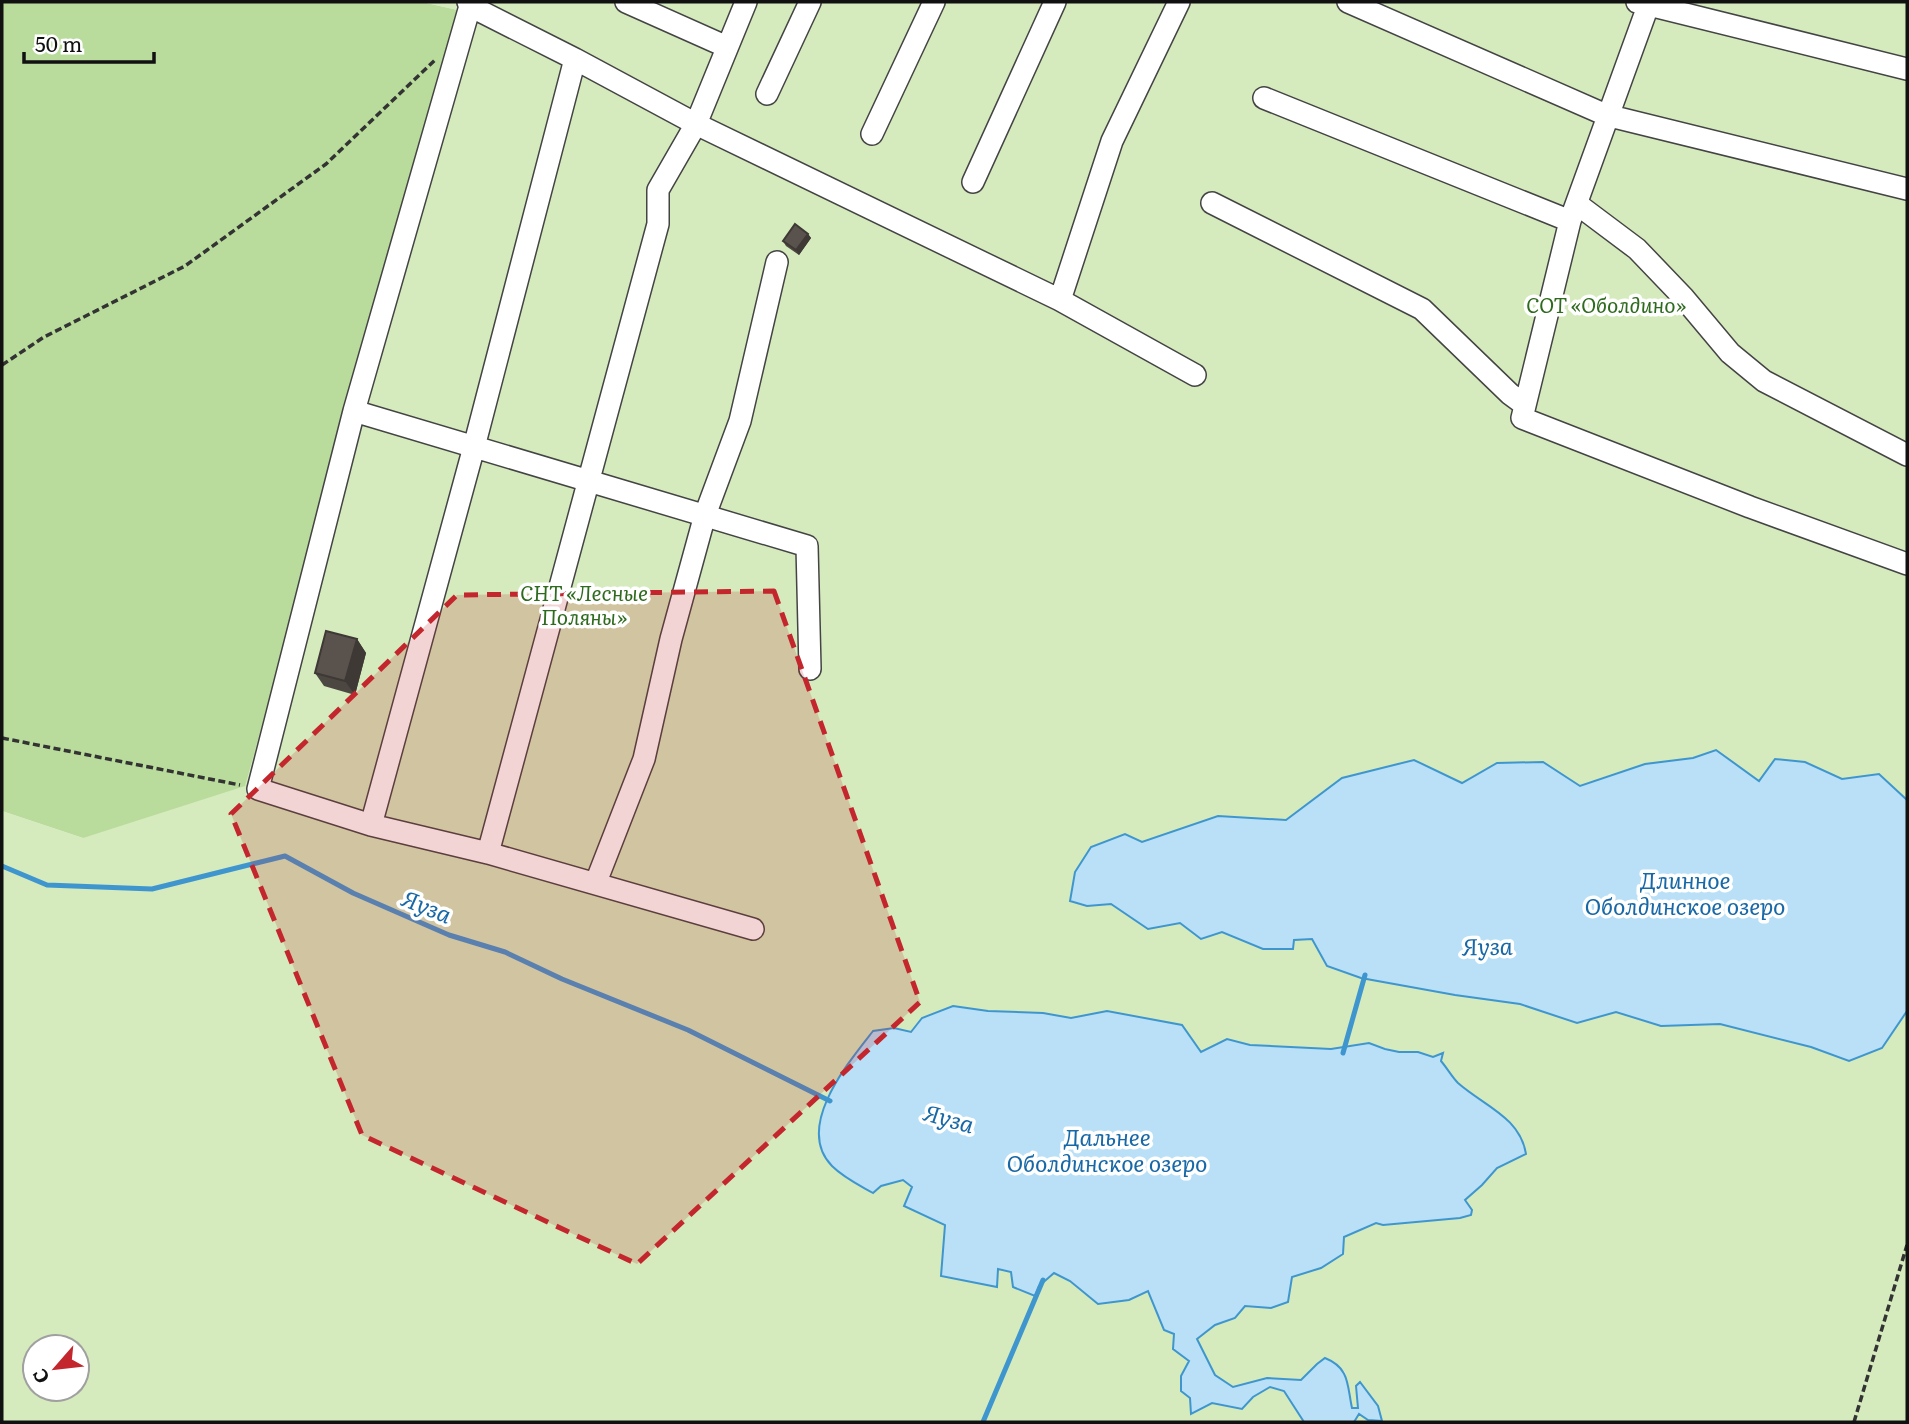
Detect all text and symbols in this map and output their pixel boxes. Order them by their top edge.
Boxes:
scale bar [24,21,154,65]
text: 50 m [35,27,82,58]
park label: СОТ «Оболдино» [1526,288,1686,319]
park label: СНТ «Лесные Поляны» [520,576,648,631]
water label: Длинное Оболдинское озеро [1584,862,1786,922]
water label: Яуза [397,880,457,930]
water label: Яуза [1461,928,1513,962]
water label: Яуза [920,1094,978,1140]
water label: Дальнее Оболдинское озеро [1006,1119,1208,1179]
north arrow [21,1333,91,1403]
text: С [25,1364,56,1389]

